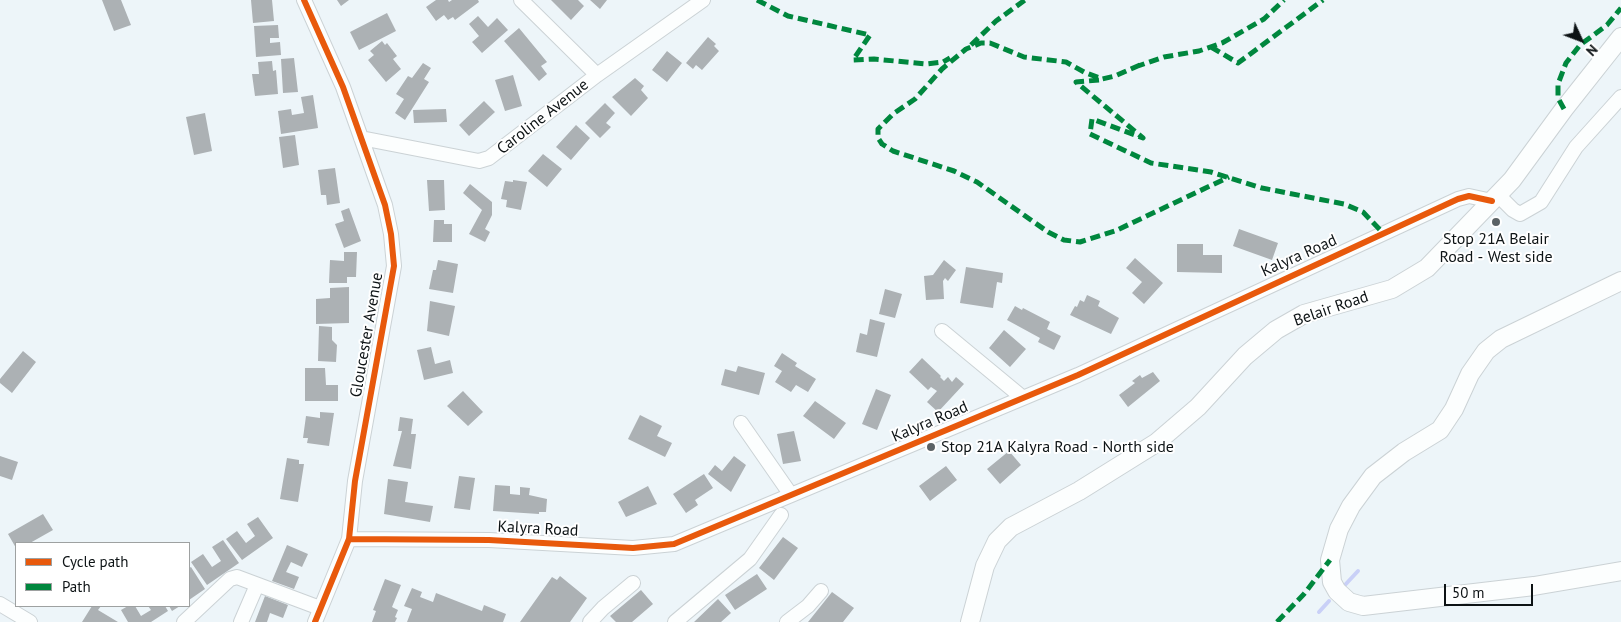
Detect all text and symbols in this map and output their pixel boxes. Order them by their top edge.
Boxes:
north arrow [1556,15,1606,65]
text: N [1582,41,1602,60]
street label: Caroline Avenue [493,75,593,159]
marker: Stop 21A Belair Road - West side [1490,216,1502,228]
place label: Stop 21A Belair Road - West side [1439,229,1553,267]
street label: Kalyra Road [1258,231,1340,281]
street label: Gloucester Avenue [347,271,387,399]
street label: Belair Road [1291,287,1371,331]
street label: Kalyra Road [889,397,971,447]
place label: Stop 21A Kalyra Road - North side [941,437,1174,457]
marker: Stop 21A Kalyra Road - North side [925,441,937,453]
street label: Kalyra Road [497,517,579,541]
legend [15,542,190,607]
text: Cycle path [62,552,128,571]
scale bar [1446,574,1535,606]
text: Path [62,577,91,596]
text: 50 m [1452,583,1485,602]

